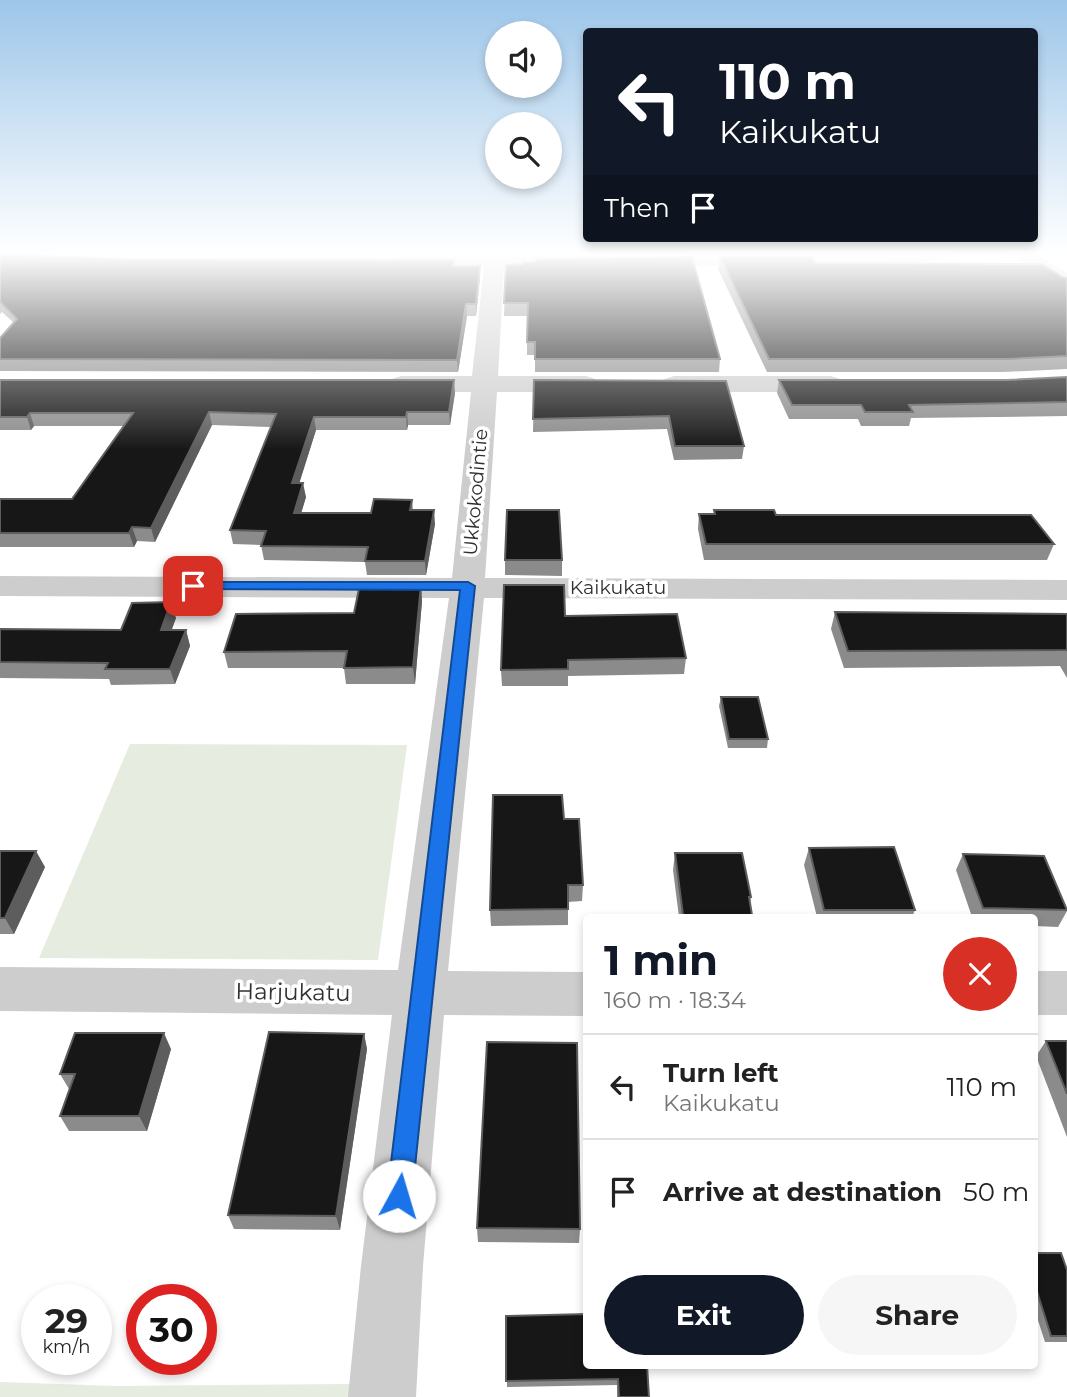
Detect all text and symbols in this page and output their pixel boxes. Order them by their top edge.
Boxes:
map controls [485,21,562,189]
button: sound [485,21,562,98]
text: 110 m [719,52,856,111]
icon: left [604,56,695,147]
button: search [485,112,562,189]
text: Kaikukatu [719,112,881,151]
icon: arrive [684,189,722,227]
text: Then [604,192,670,224]
street label: Ukkokodintie [458,428,493,556]
pin [163,556,223,616]
icon: arrive [174,567,212,605]
street label: Kaikukatu [570,576,666,599]
text: 1 min [604,934,718,986]
button: close [943,937,1017,1011]
street label: Harjukatu [235,977,351,1007]
text: 160 m · 18:34 [604,986,746,1014]
text: Turn left [663,1057,779,1089]
icon: left [604,1068,642,1106]
text: 110 m [947,1071,1017,1103]
text: Kaikukatu [663,1089,780,1117]
position arrow [362,1159,436,1233]
icon: arrive [604,1173,642,1211]
text: Arrive at destination [663,1176,942,1208]
text: 50 m [963,1176,1029,1208]
button: Exit [604,1275,804,1355]
button: Share [818,1275,1017,1355]
speed limit sign: 30 [126,1284,217,1375]
text: 29 [45,1299,88,1342]
text: km/h [42,1336,91,1358]

